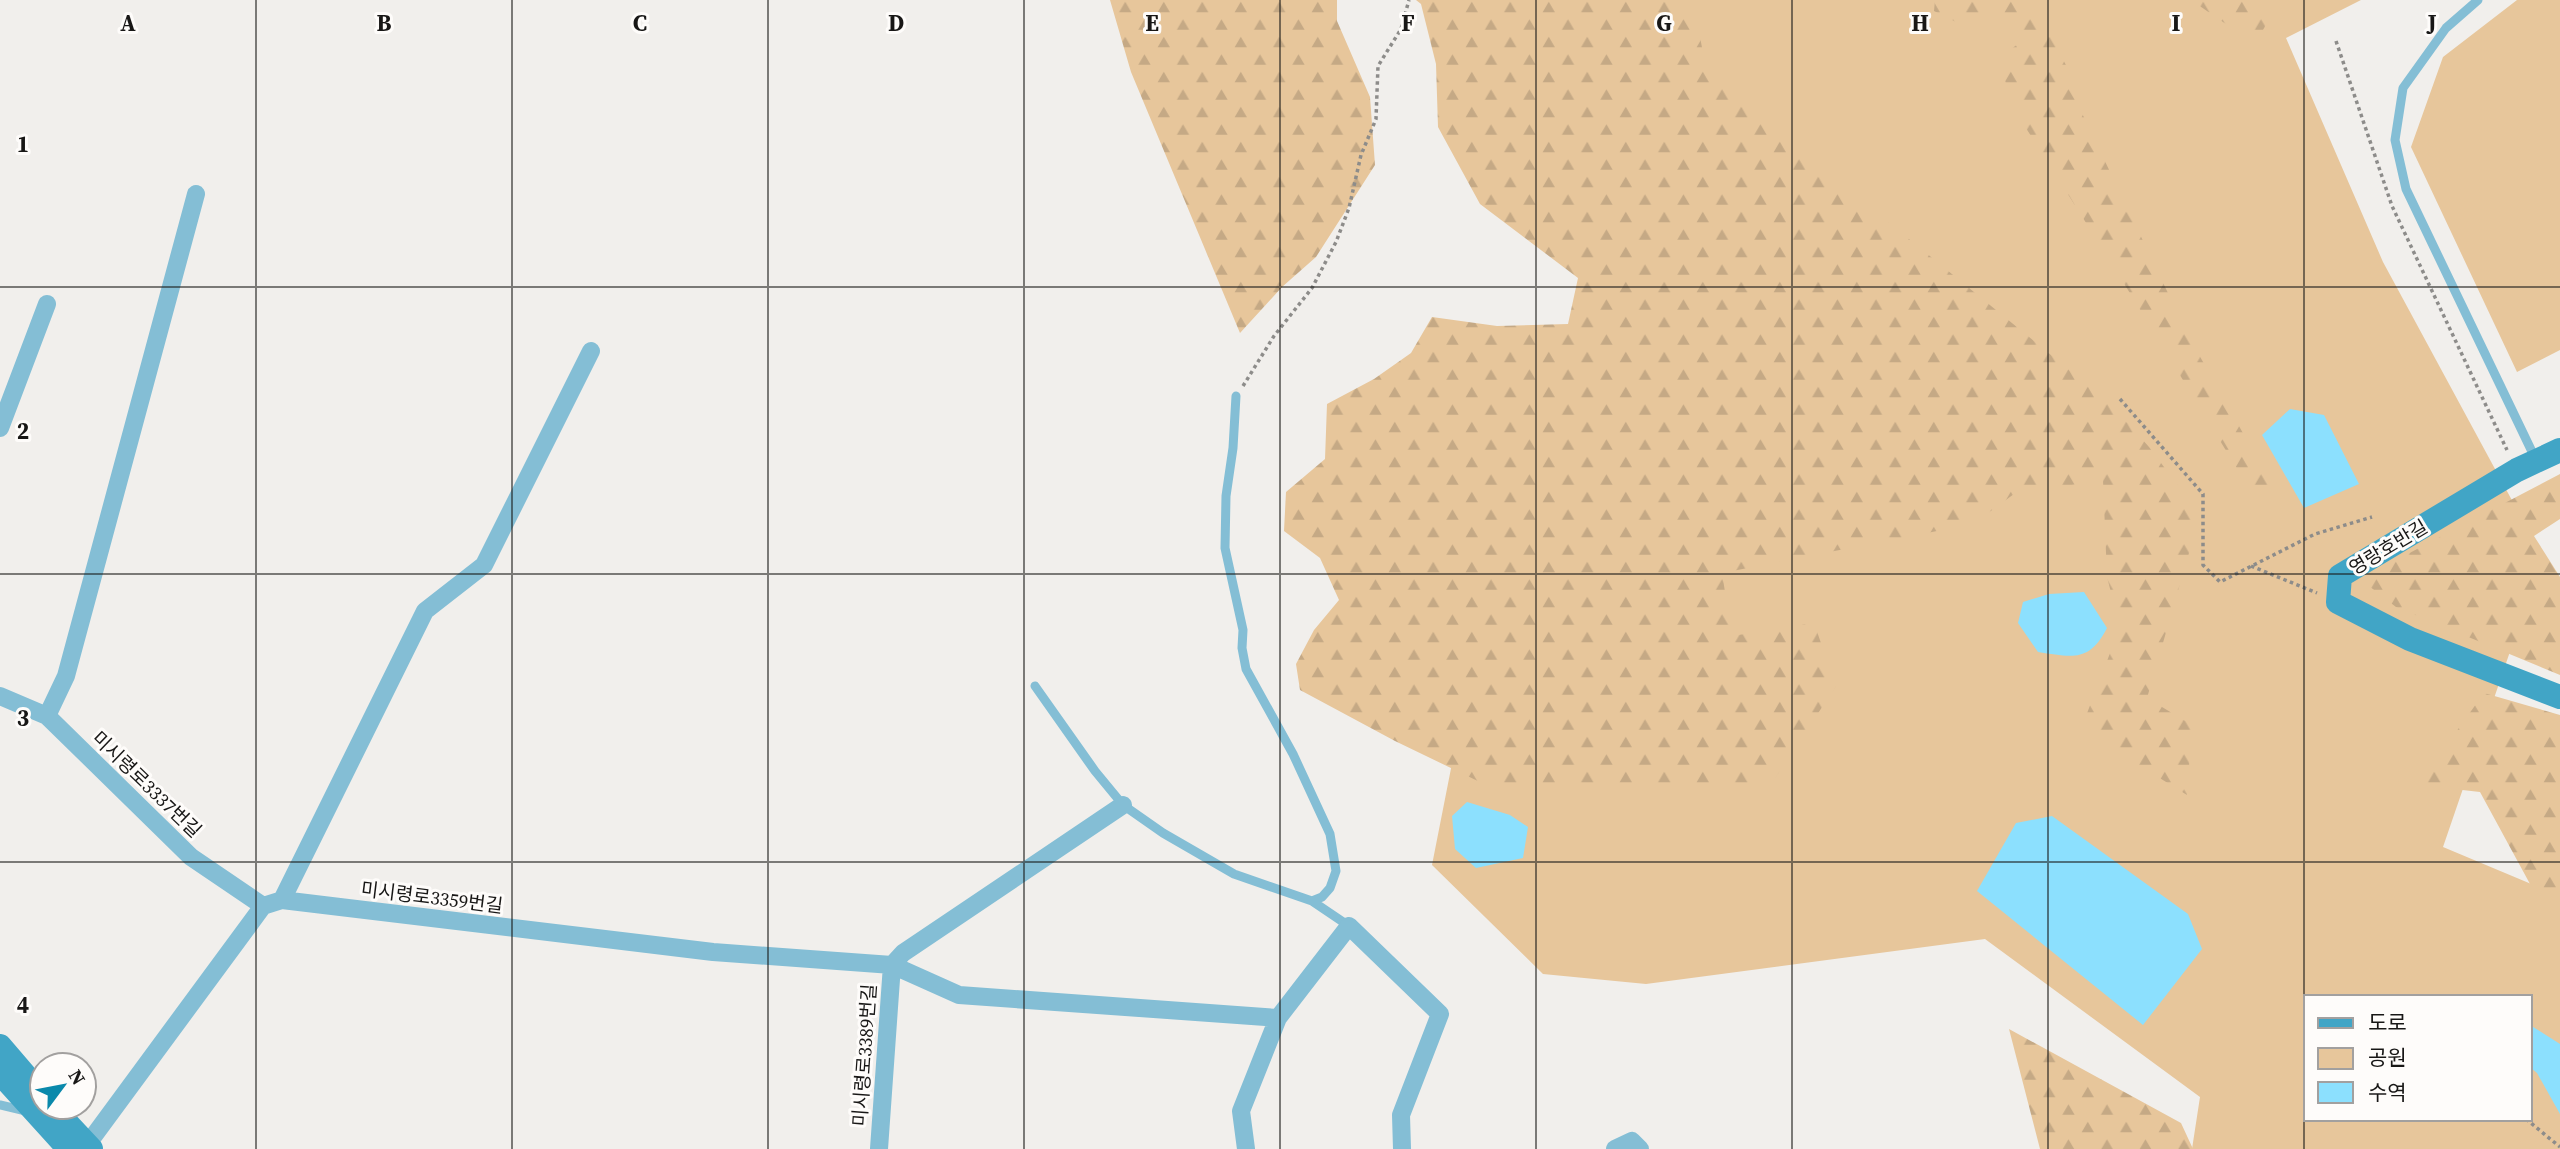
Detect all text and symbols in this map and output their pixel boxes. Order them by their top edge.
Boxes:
text: A [120,7,136,39]
text: B [377,7,392,39]
text: C [633,7,647,39]
text: D [888,7,904,39]
text: E [1145,7,1159,39]
text: F [1401,7,1415,39]
text: G [1656,7,1672,39]
text: H [1911,7,1929,39]
text: I [2172,7,2181,39]
text: J [2425,7,2437,39]
text: 1 [17,128,29,160]
text: 2 [17,415,29,447]
street label: 영랑호반길 [2344,513,2432,581]
text: 3 [17,702,29,734]
street label: 미시령로3337번길 [87,725,207,843]
street label: 미시령로3359번길 [360,875,504,919]
street label: 미시령로3389번길 [846,983,882,1127]
text: 4 [17,989,29,1021]
legend [2304,995,2532,1121]
text: 도로 [2368,1008,2407,1037]
text: 공원 [2368,1043,2407,1072]
north arrow [28,1051,98,1121]
text: N [63,1064,92,1090]
text: 수역 [2368,1078,2407,1107]

